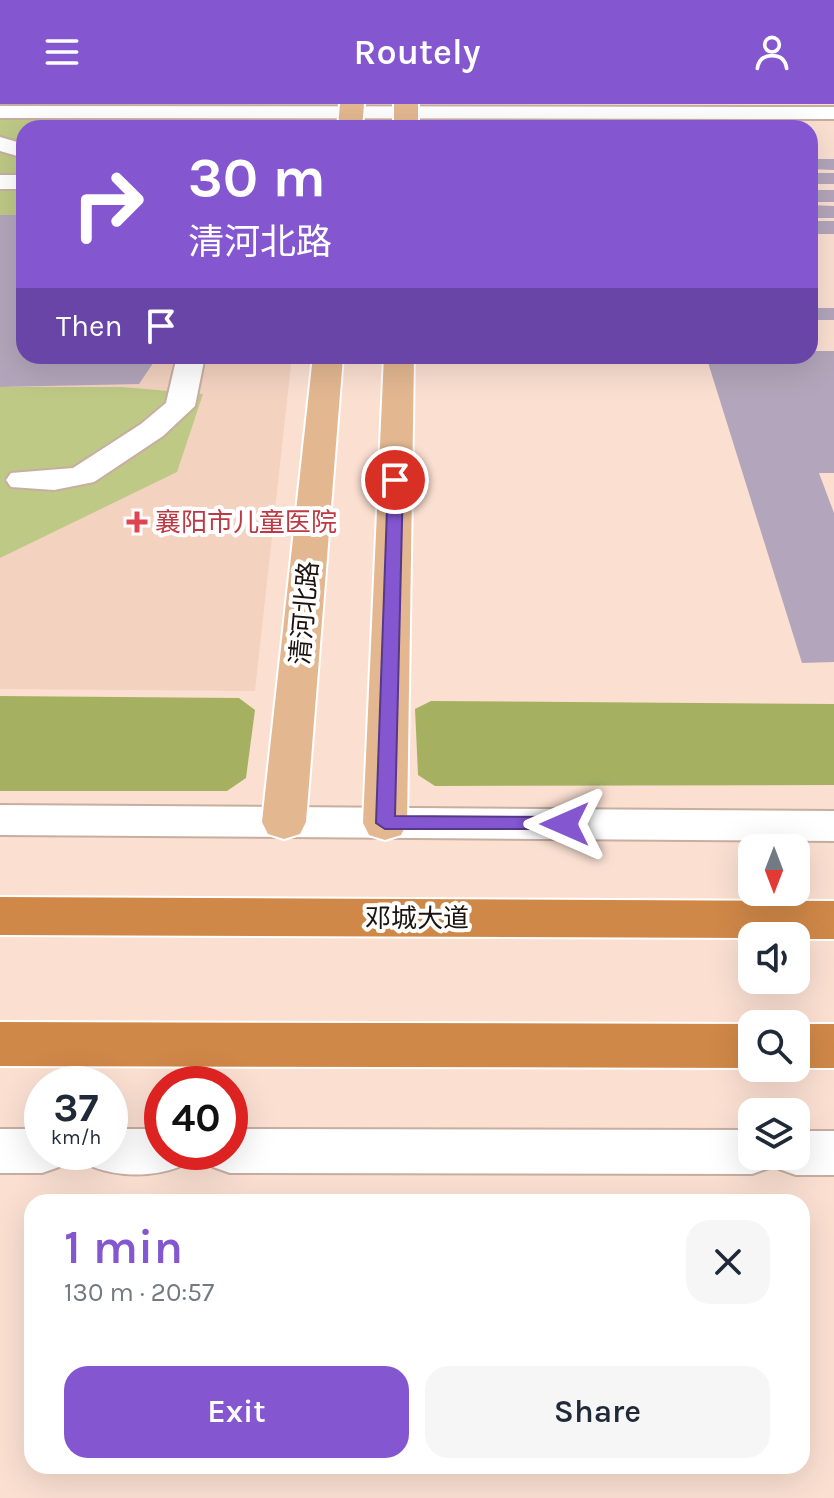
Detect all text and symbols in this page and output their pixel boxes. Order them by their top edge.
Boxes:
icon: menu [40,30,84,74]
icon: person [750,30,794,74]
text: Routely [354,31,480,73]
text: 30 m [188,145,326,210]
icon: right [56,152,160,256]
text: 清河北路 [188,221,332,263]
icon: arrive [139,304,183,348]
text: Then [56,308,123,344]
pin [361,446,429,514]
icon: arrive [373,458,417,502]
place label: 襄阳市儿童医院 [155,507,337,538]
marker: 襄阳市儿童医院 [126,511,148,533]
street label: 清河北路 [285,560,324,666]
position arrow [523,782,607,866]
north arrow [738,834,810,906]
map controls [738,834,810,1170]
street label: 邓城大道 [365,903,469,934]
button: sound [738,922,810,994]
button: search [738,1010,810,1082]
speed limit sign: 40 [144,1066,248,1170]
text: 37 [54,1084,98,1131]
button: layers [738,1098,810,1170]
text: km/h [51,1126,101,1149]
text: 1 min [64,1219,183,1275]
button: close [686,1220,770,1304]
text: 130 m · 20:57 [64,1277,214,1308]
button: Exit [64,1366,409,1458]
button: Share [425,1366,770,1458]

